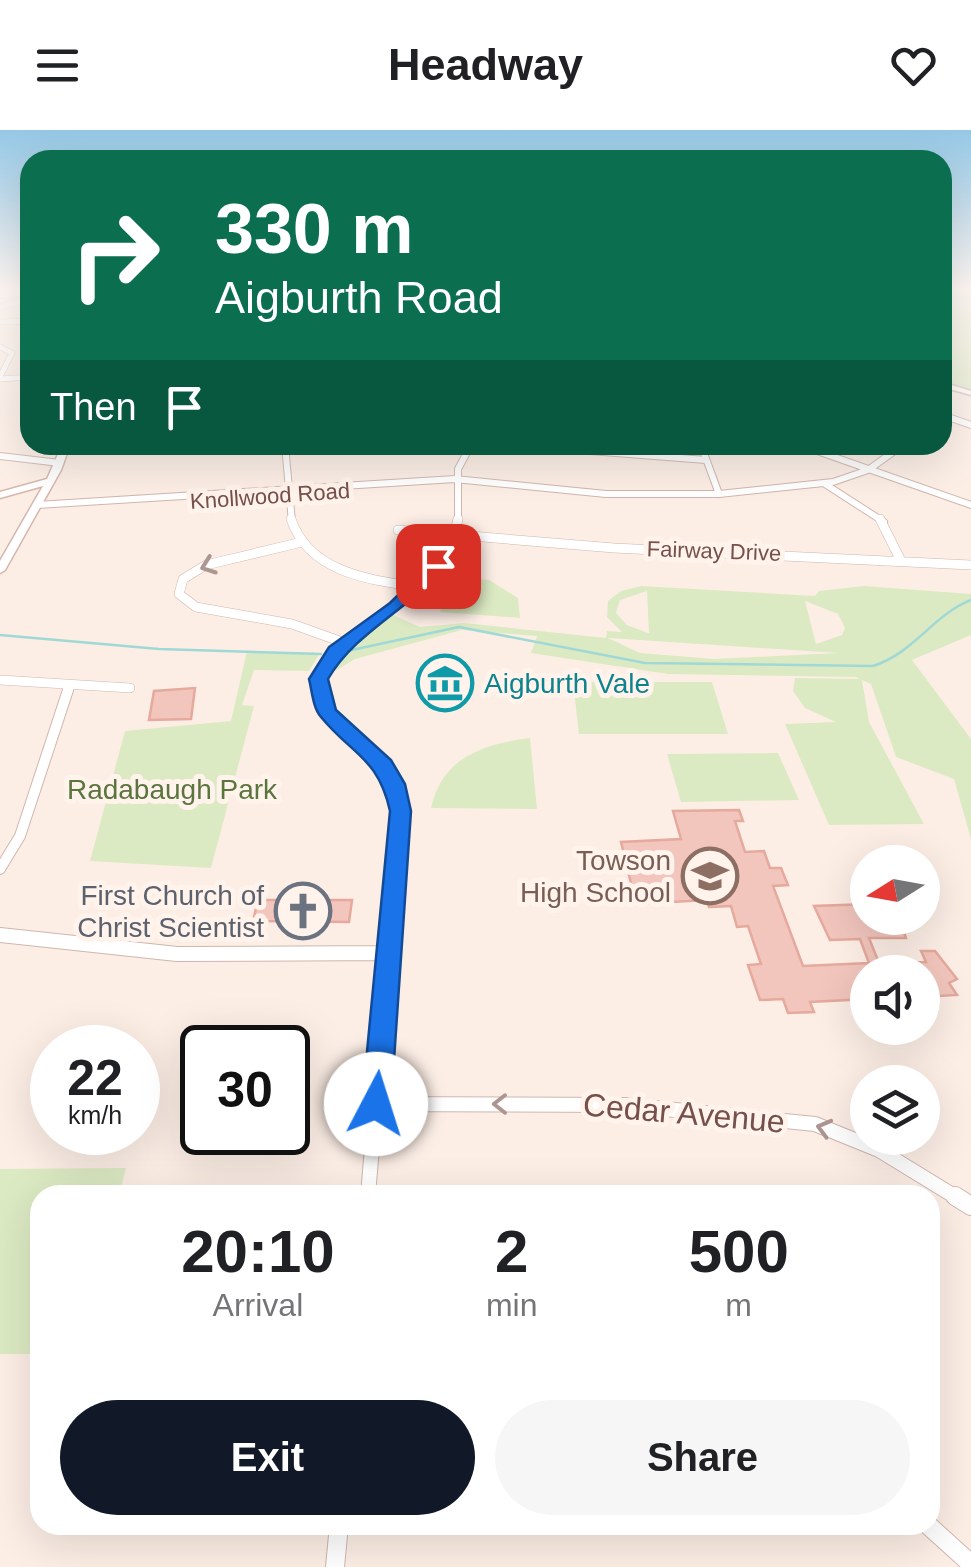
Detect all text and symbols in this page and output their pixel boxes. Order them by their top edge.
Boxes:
icon: menu [30,38,85,93]
icon: heart [886,38,941,93]
text: Headway [388,39,583,90]
icon: right [50,190,180,320]
text: 330 m [215,190,413,268]
text: Aigburth Road [215,272,503,323]
icon: arrive [157,380,212,435]
text: Then [50,386,137,428]
street label: Knollwood Road [189,478,351,514]
pin [396,524,481,609]
street label: Fairway Drive [646,536,782,566]
icon: arrive [411,539,466,594]
one-way arrow [200,554,217,575]
museum icon: Aigburth Vale [415,653,475,713]
place label: Aigburth Vale [484,668,650,699]
park label: Radabaugh Park [67,774,278,805]
place label: Towson High School [520,845,671,908]
north arrow [850,845,940,935]
map controls [850,845,940,1155]
school or university icon: Towson High School [680,846,740,906]
place label: First Church of Christ Scientist [77,880,264,943]
church icon: First Church of Christ Scientist [273,881,333,941]
button: sound [850,955,940,1045]
speed limit sign: 30 [180,1025,310,1155]
text: 22 [67,1050,123,1106]
position arrow [324,1052,428,1156]
button: layers [850,1065,940,1155]
street label: Cedar Avenue [582,1086,786,1140]
one-way arrow [492,1093,508,1115]
text: km/h [68,1101,122,1129]
one-way arrow [816,1118,833,1139]
text: 20:10 [181,1218,335,1285]
text: 2 [495,1218,528,1285]
text: 500 [689,1218,789,1285]
text: Arrival [213,1287,303,1323]
text: min [486,1287,537,1323]
text: m [725,1287,752,1323]
button: Exit [60,1400,475,1515]
button: Share [495,1400,910,1515]

